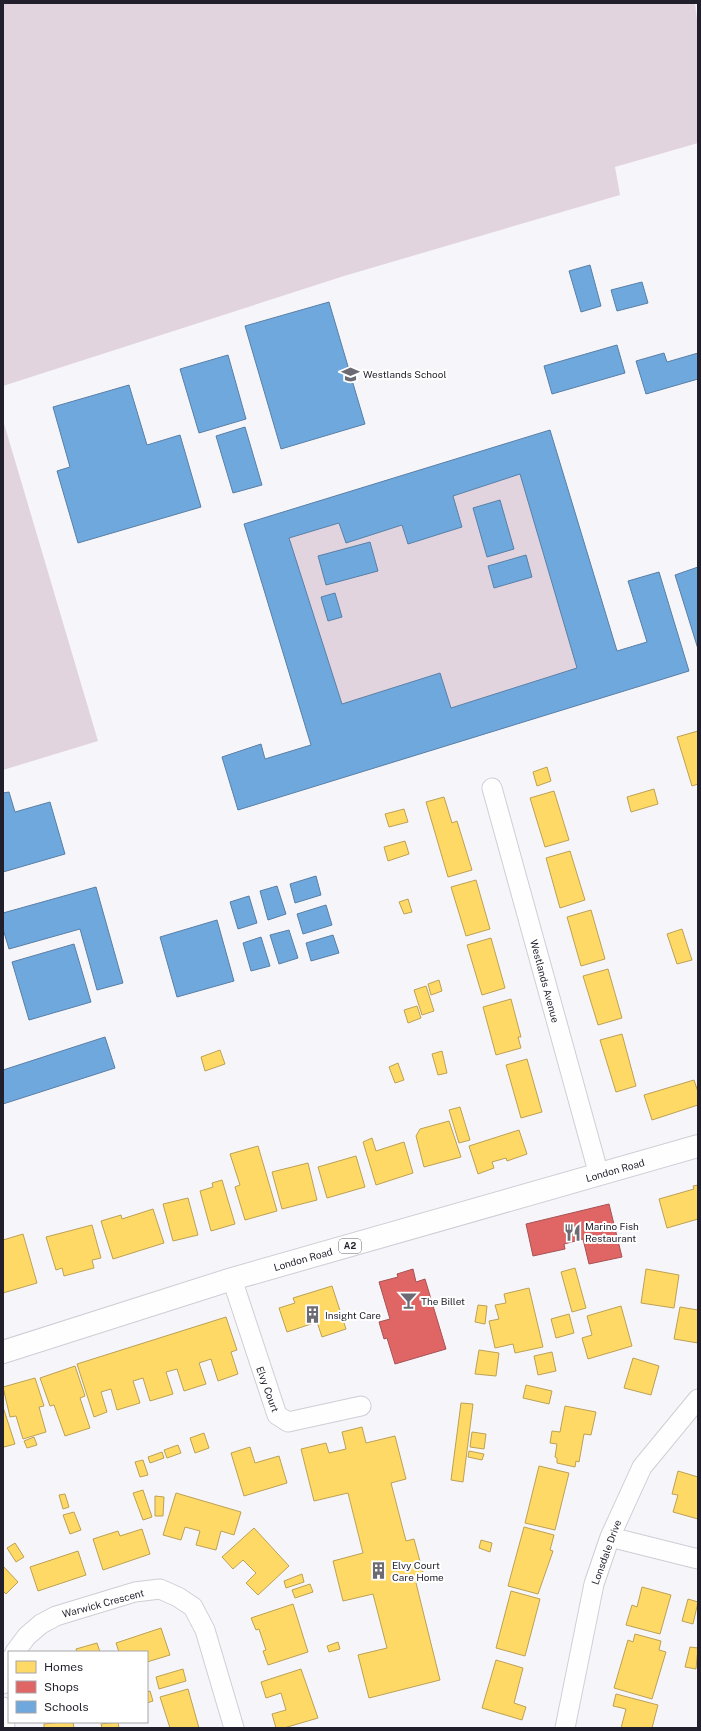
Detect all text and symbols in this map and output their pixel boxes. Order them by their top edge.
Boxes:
school or university icon: Westlands School [340,364,360,384]
place label: Westlands School [363,368,446,380]
street label: Westlands Avenue [528,938,562,1024]
street label: London Road [584,1156,646,1184]
place label: Marino Fish Restaurant [585,1220,639,1244]
restaurant icon: Marino Fish Restaurant [562,1222,582,1242]
road number: A2 [339,1239,361,1253]
street label: London Road [272,1245,334,1273]
bar icon: The Billet [398,1291,418,1311]
place label: The Billet [421,1295,465,1307]
building icon: Insight Care [302,1305,322,1325]
place label: Insight Care [325,1309,381,1321]
street label: Elvy Court [254,1364,282,1414]
street label: Lonsdale Drive [589,1518,623,1586]
place label: Elvy Court Care Home [392,1559,444,1583]
building icon: Elvy Court Care Home [369,1561,389,1581]
street label: Warwick Crescent [61,1586,145,1620]
legend [8,1651,148,1723]
text: Homes [44,1660,83,1674]
text: Shops [44,1680,79,1694]
text: Schools [44,1700,89,1714]

